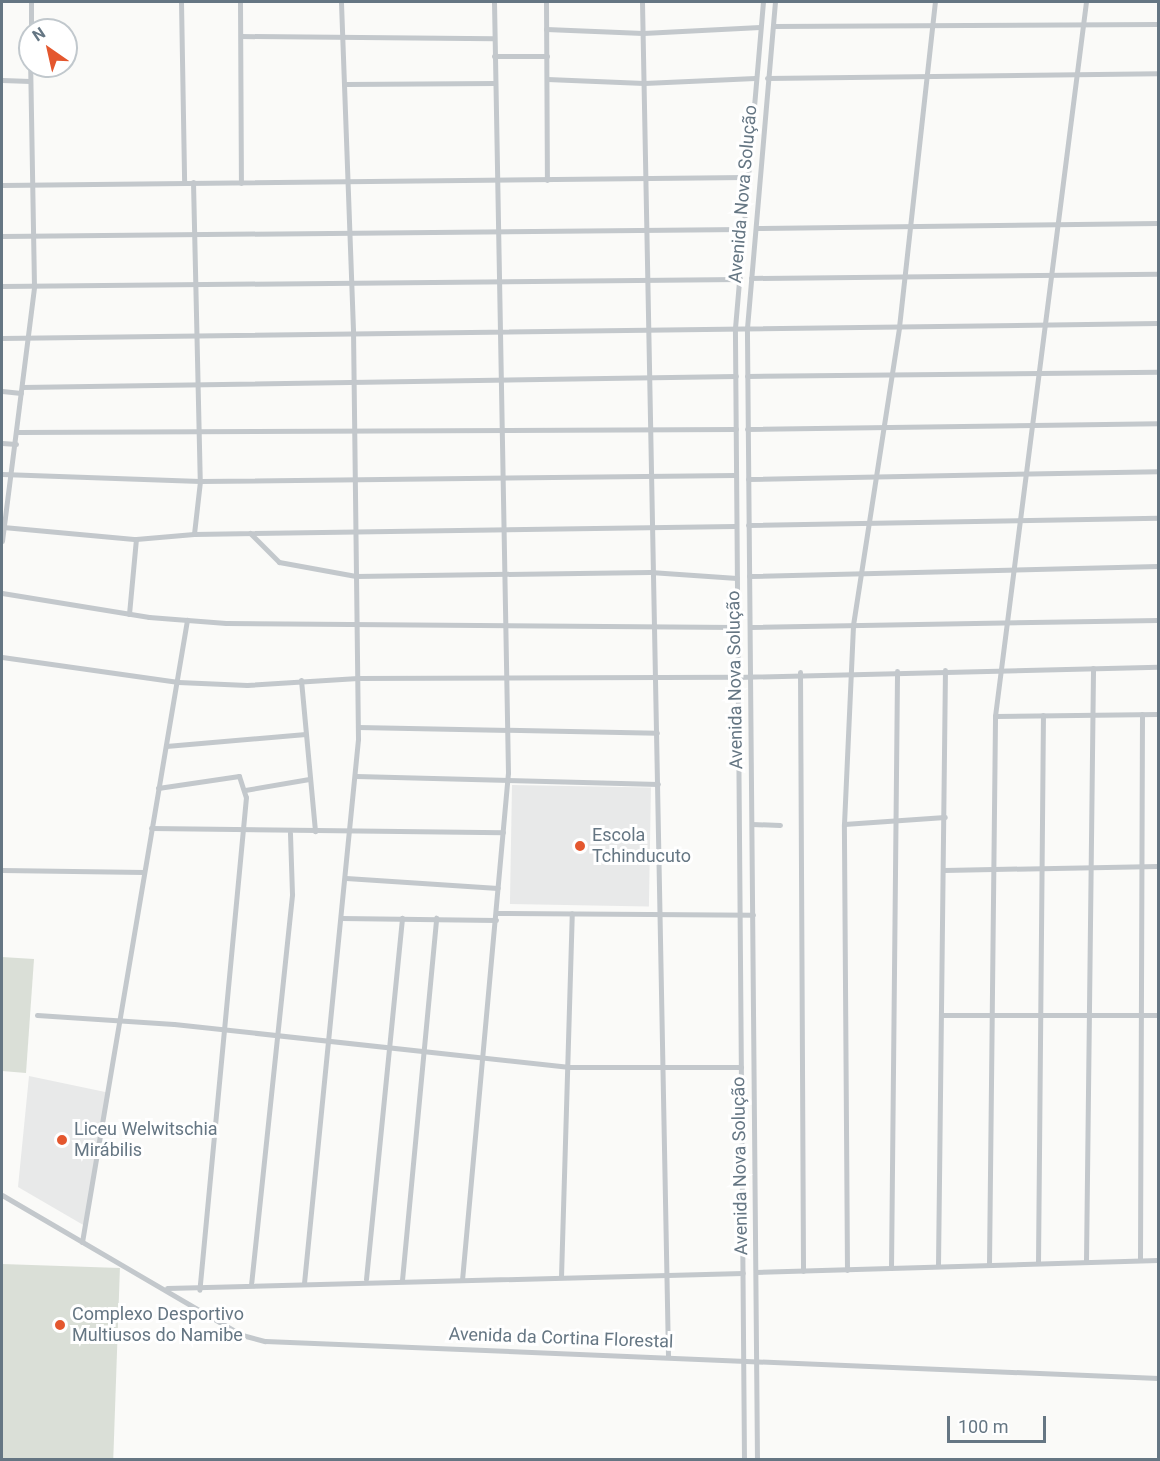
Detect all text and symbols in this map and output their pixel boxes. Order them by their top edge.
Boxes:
north arrow [18,18,78,78]
text: N [29,23,49,45]
street label: Avenida Nova Solução [724,104,762,284]
street label: Avenida Nova Solução [723,590,747,770]
place label: Escola Tchinducuto [592,825,691,868]
marker: Escola Tchinducuto [573,839,587,853]
street label: Avenida Nova Solução [728,1076,752,1256]
place label: Liceu Welwitschia Mirábilis [74,1119,218,1162]
marker: Liceu Welwitschia Mirábilis [55,1133,69,1147]
place label: Complexo Desportivo Multiusos do Namibe [72,1304,244,1346]
marker: Complexo Desportivo Multiusos do Namibe [53,1318,67,1332]
street label: Avenida da Cortina Florestal [448,1323,674,1353]
scale bar [950,1404,1049,1442]
text: 100 m [958,1416,1009,1437]

